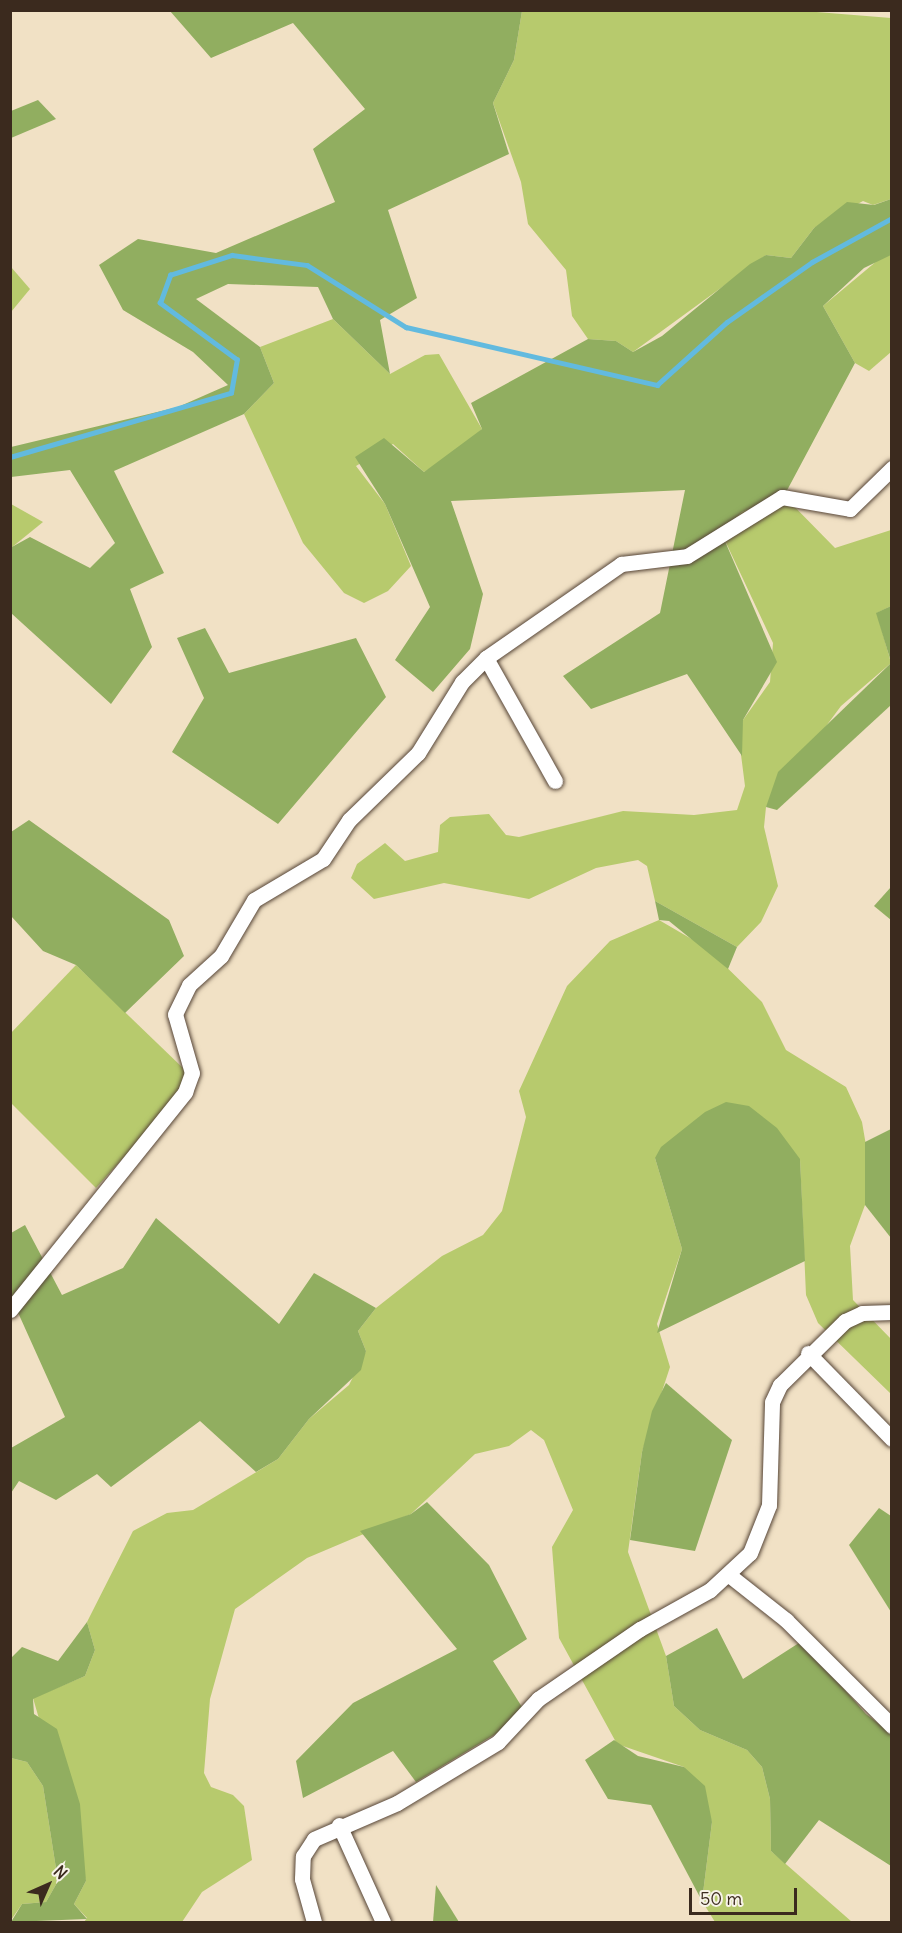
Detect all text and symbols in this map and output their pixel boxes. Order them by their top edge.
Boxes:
north arrow [18,1855,78,1915]
text: N [50,1861,72,1883]
scale bar [692,1876,800,1914]
text: 50 m [700,1887,742,1910]

